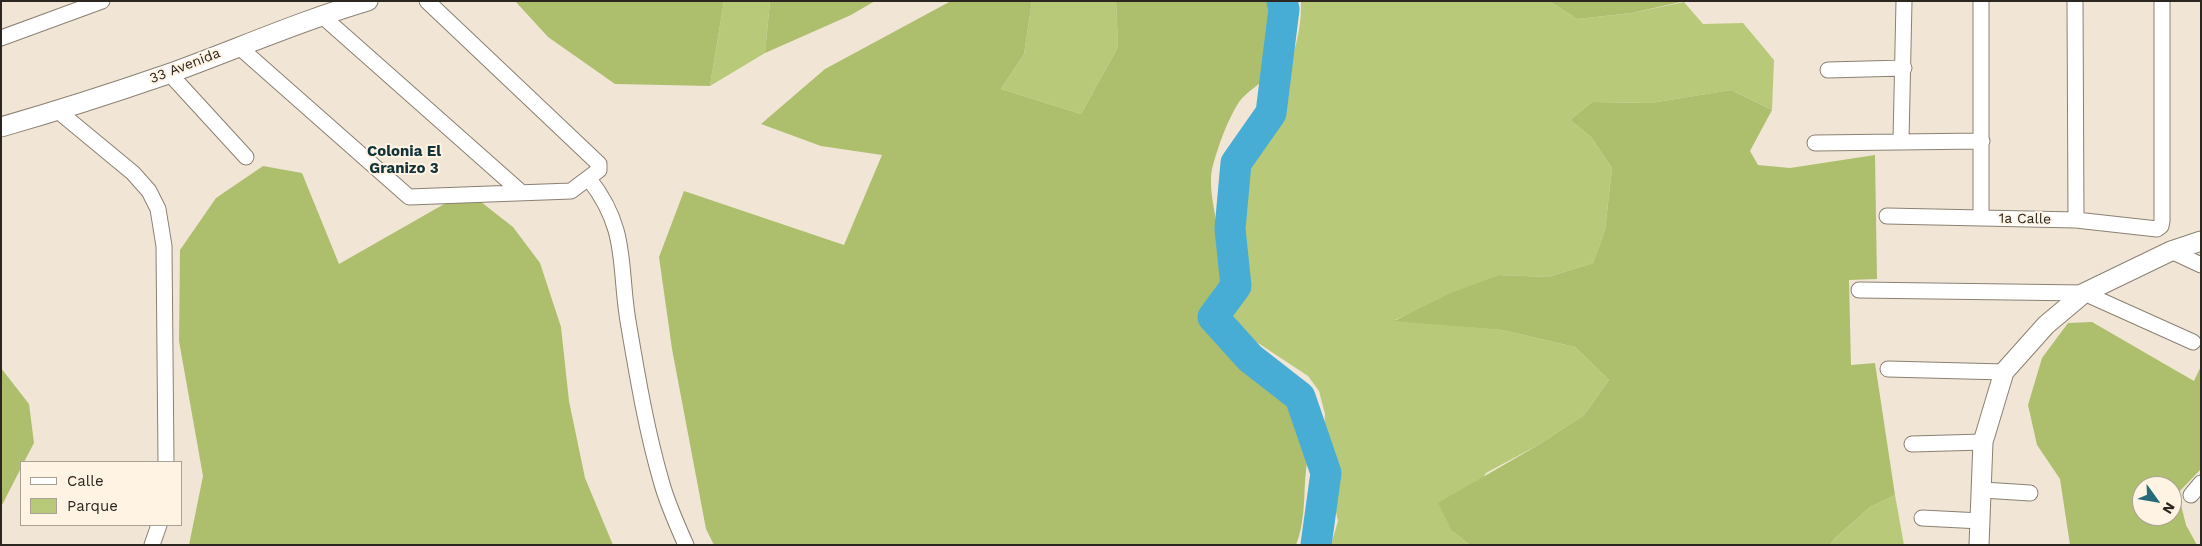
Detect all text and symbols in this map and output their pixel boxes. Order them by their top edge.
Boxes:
street label: 33 Avenida [147,45,223,87]
district label: Colonia El Granizo 3 [367,143,441,178]
street label: 1a Calle [1999,210,2051,228]
legend [20,461,182,526]
text: Calle [67,472,104,490]
north arrow [2132,476,2182,526]
text: Parque [67,497,118,515]
text: N [2159,500,2178,517]

